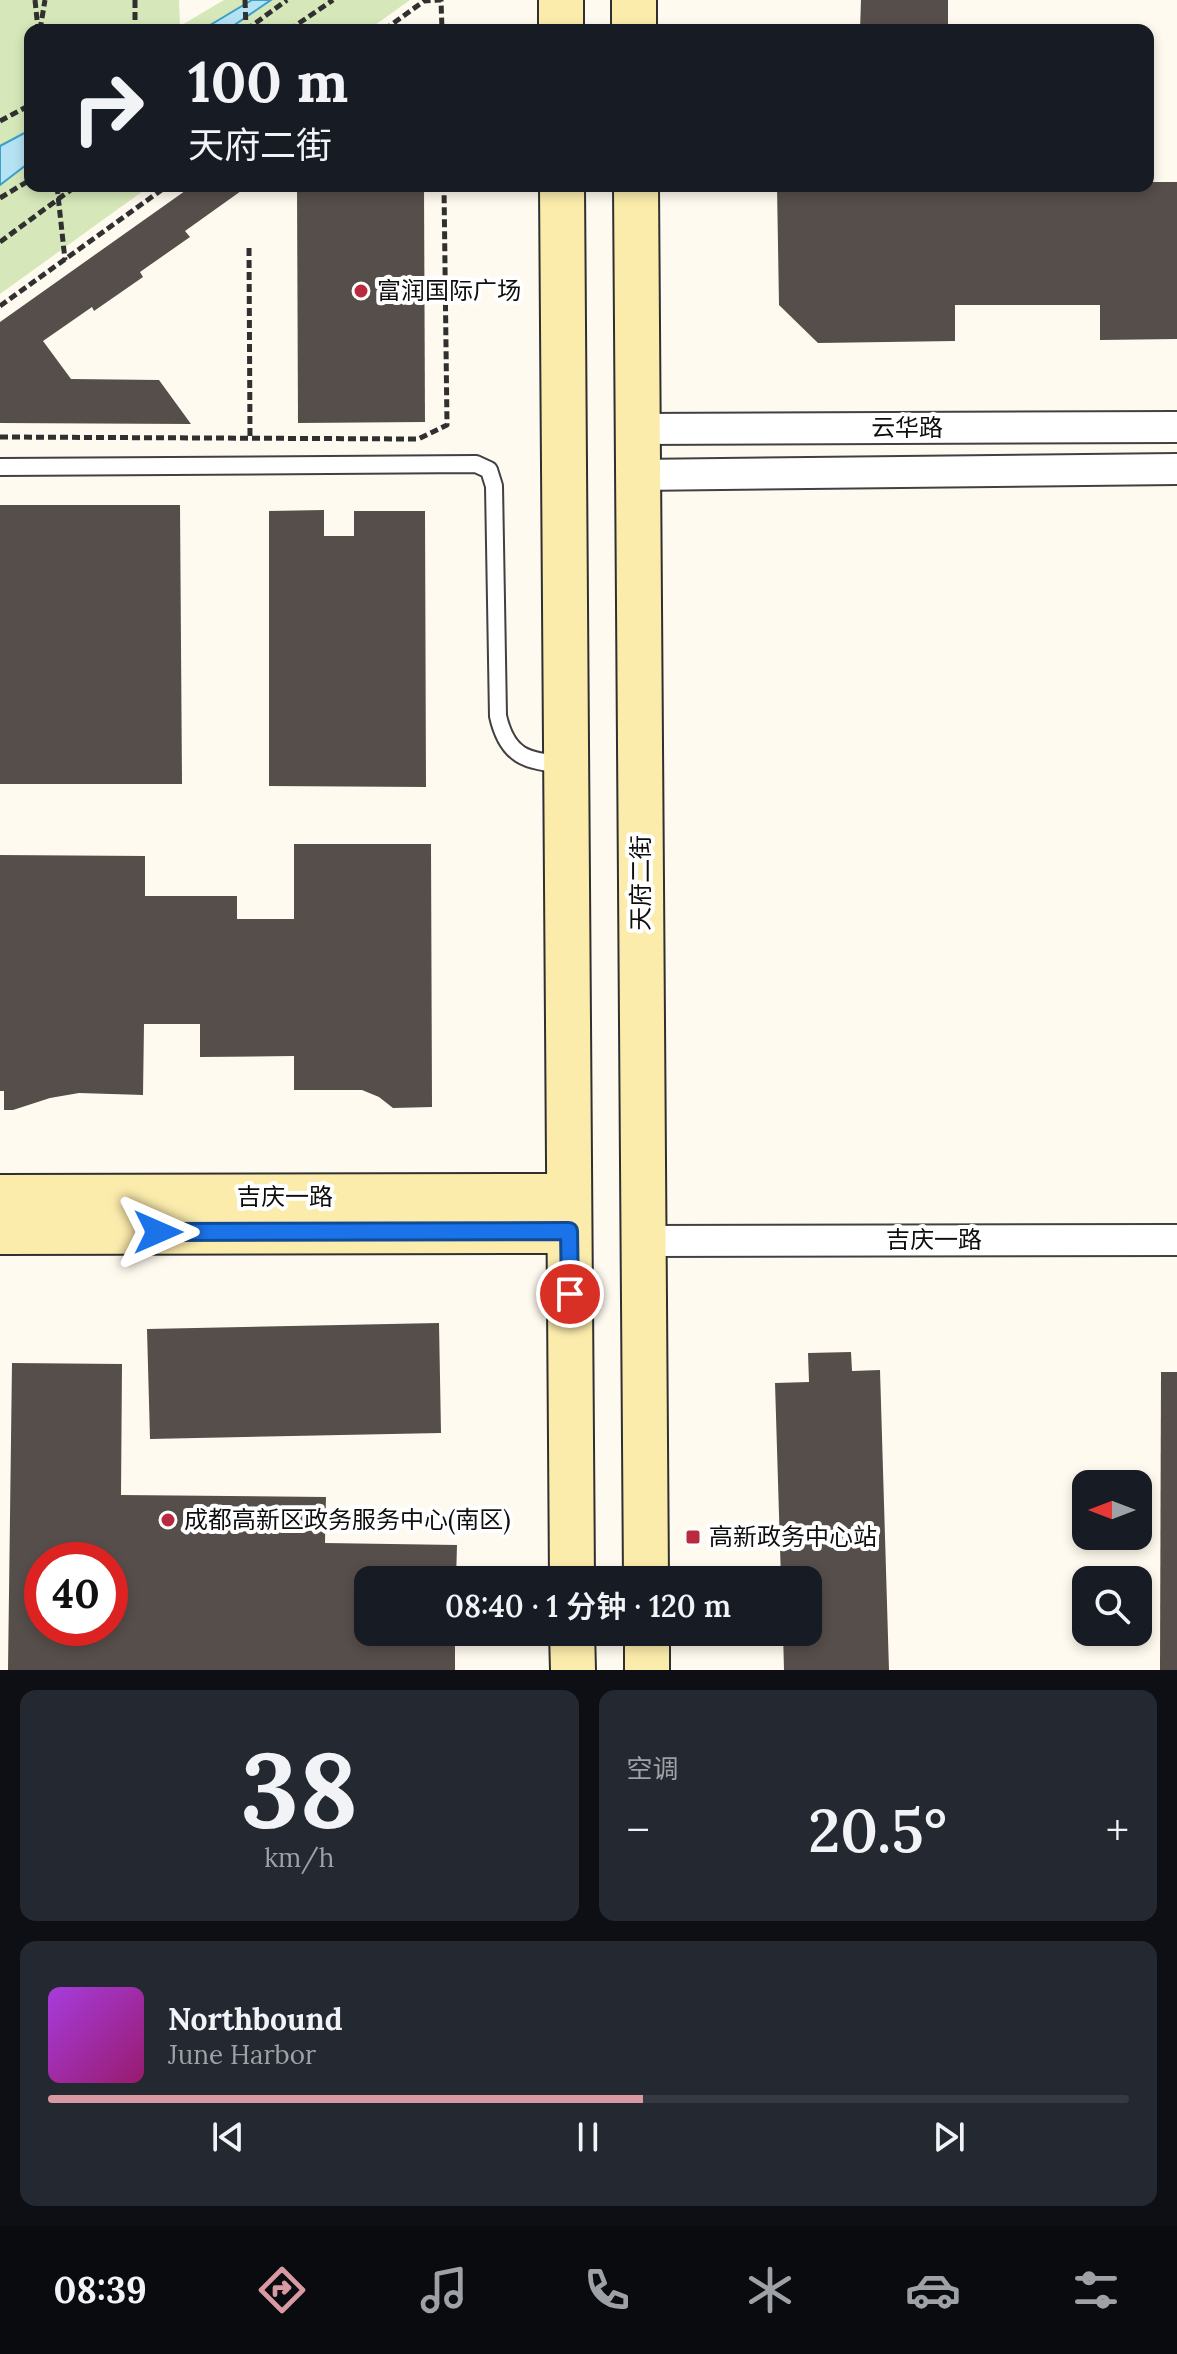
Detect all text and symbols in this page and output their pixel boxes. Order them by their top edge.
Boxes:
text: 100 m [188,46,348,117]
icon: right [56,56,160,160]
text: 天府二街 [188,122,332,168]
place label: 富润国际广场 [377,275,521,306]
marker: 富润国际广场 [352,282,370,300]
street label: 云华路 [871,412,943,443]
street label: 天府二街 [625,835,656,931]
street label: 吉庆一路 [237,1181,333,1212]
position arrow [116,1190,200,1274]
street label: 吉庆一路 [886,1224,982,1255]
pin [536,1260,604,1328]
icon: arrive [548,1272,592,1316]
north arrow [1072,1470,1152,1550]
map controls [1072,1470,1152,1646]
place label: 成都高新区政务服务中心(南区) [184,1504,511,1535]
marker: 成都高新区政务服务中心(南区) [159,1511,177,1529]
place label: 高新政务中心站 [709,1521,877,1552]
marker: 高新政务中心站 [684,1528,702,1546]
speed limit sign: 40 [24,1542,128,1646]
button: search [1072,1566,1152,1646]
text: 08:40 · 1 分钟 · 120 m [445,1587,731,1625]
text: 38 [240,1722,358,1855]
text: 空调 [627,1752,679,1785]
text: 20.5° [808,1792,947,1868]
text: − [627,1802,650,1858]
text: + [1106,1802,1129,1858]
text: km/h [264,1841,334,1874]
text: Northbound [168,2000,343,2038]
text: June Harbor [168,2038,316,2071]
icon: previous [206,2115,250,2159]
icon: pause [566,2115,610,2159]
icon: next [927,2115,971,2159]
icon: directions [254,2262,310,2318]
icon: music [416,2262,472,2318]
icon: phone [579,2262,635,2318]
icon: climate [742,2262,798,2318]
icon: car [905,2262,961,2318]
icon: filters [1068,2262,1124,2318]
text: 08:39 [53,2267,147,2313]

